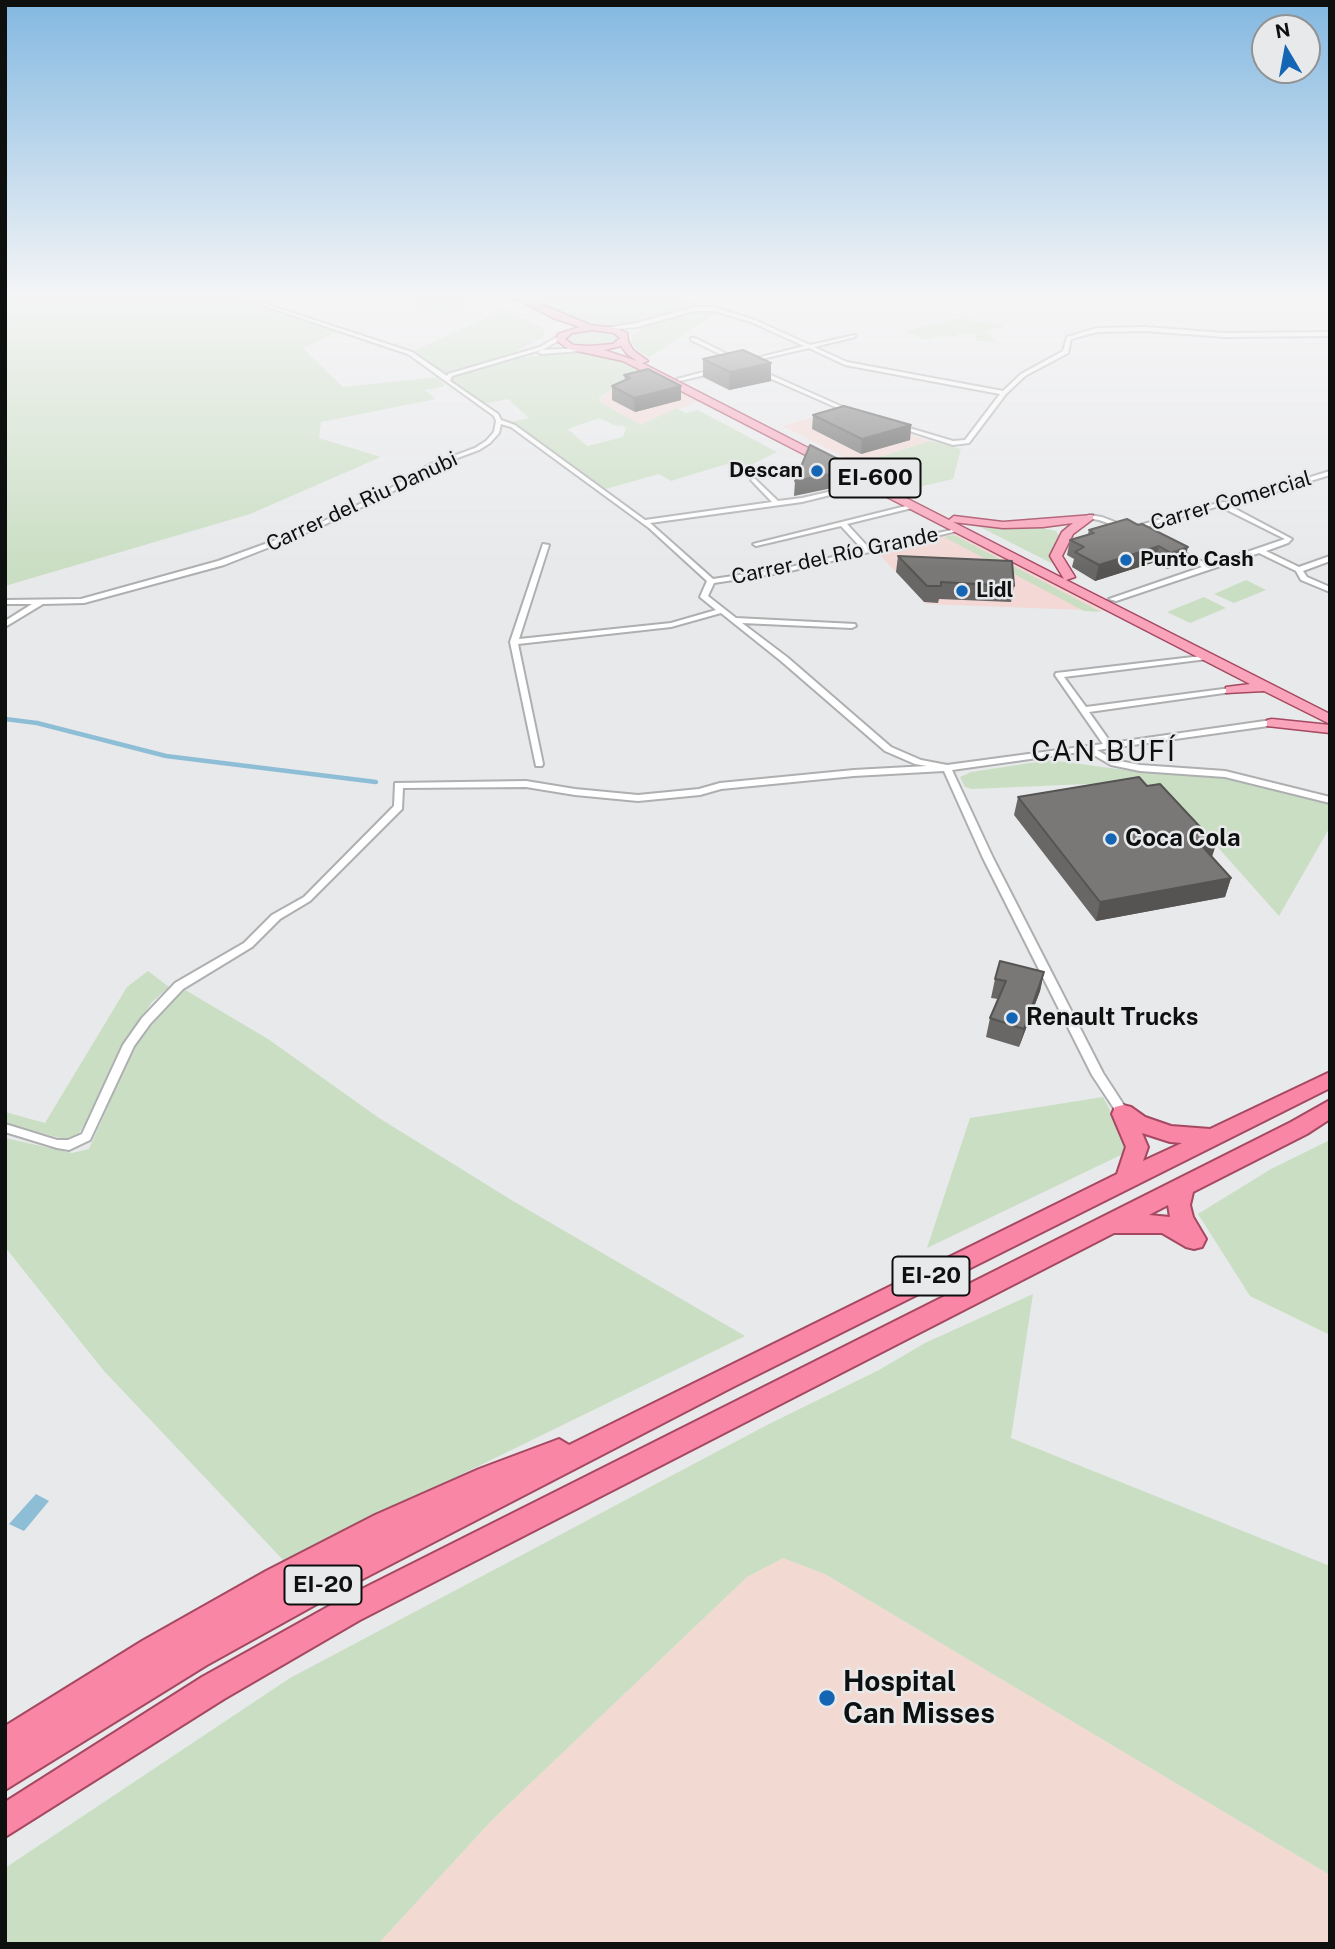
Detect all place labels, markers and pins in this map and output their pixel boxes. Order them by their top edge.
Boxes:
place label: Descan [729,458,803,484]
marker: Descan [809,463,825,479]
place label: Punto Cash [1140,547,1254,573]
marker: Punto Cash [1118,552,1134,568]
place label: Lidl [976,578,1013,604]
marker: Lidl [954,583,970,599]
place label: Coca Cola [1125,825,1241,853]
marker: Coca Cola [1103,831,1119,847]
place label: Renault Trucks [1026,1004,1198,1032]
marker: Renault Trucks [1004,1010,1020,1026]
place label: Hospital Can Misses [843,1665,995,1731]
marker: Hospital Can Misses [817,1688,837,1708]

